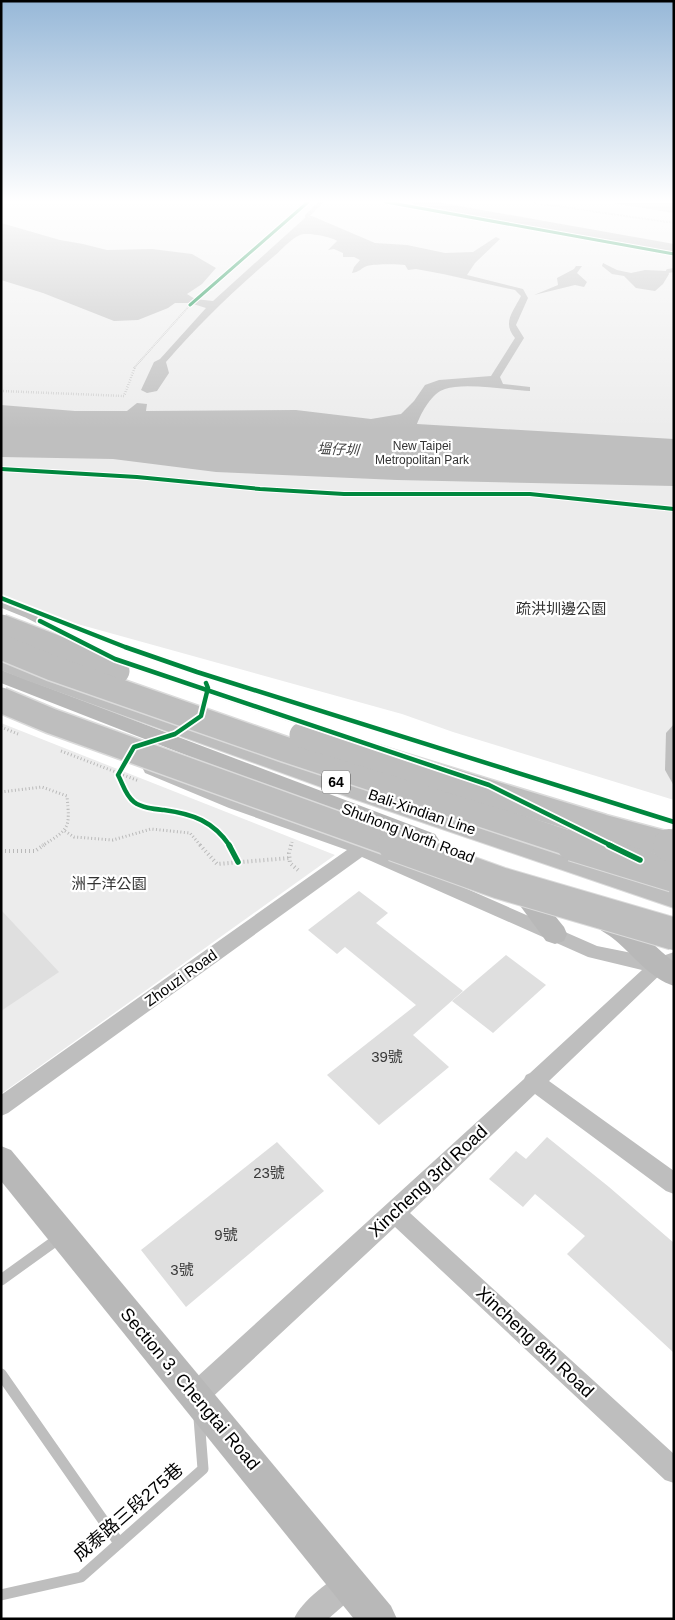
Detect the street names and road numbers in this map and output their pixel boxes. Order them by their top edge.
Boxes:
road number: 64 [322,770,350,794]
street label: Bali-Xindian Line [366,785,478,838]
street label: Shuhong North Road [339,799,477,866]
street label: Zhouzi Road [141,946,220,1009]
street label: Xincheng 3rd Road [365,1121,491,1241]
street label: Xincheng 8th Road [472,1282,598,1402]
street label: Section 3, Chengtai Road [116,1304,264,1474]
street label: 成泰路三段275巷 [69,1459,187,1565]

